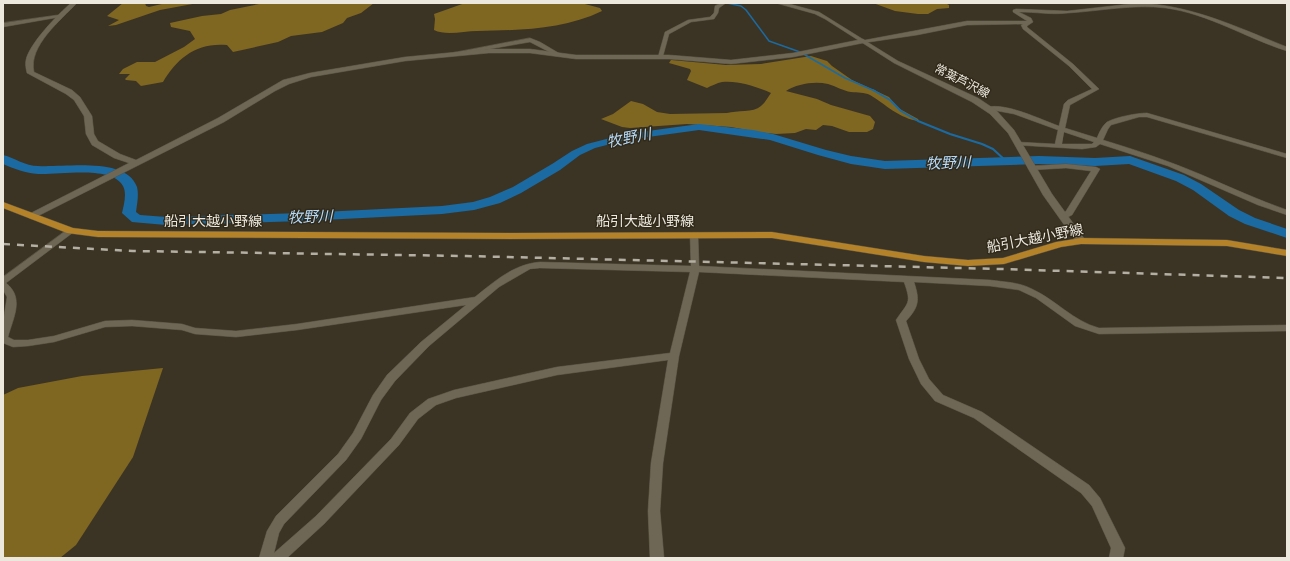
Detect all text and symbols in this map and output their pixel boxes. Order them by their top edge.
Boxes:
street label: 常葉芦沢線 [932,59,993,102]
water label: 牧野川 [605,123,655,151]
water label: 牧野川 [925,151,973,173]
water label: 牧野川 [287,205,335,227]
street label: 船引大越小野線 [164,211,262,230]
street label: 船引大越小野線 [596,211,694,230]
street label: 船引大越小野線 [985,219,1085,256]

